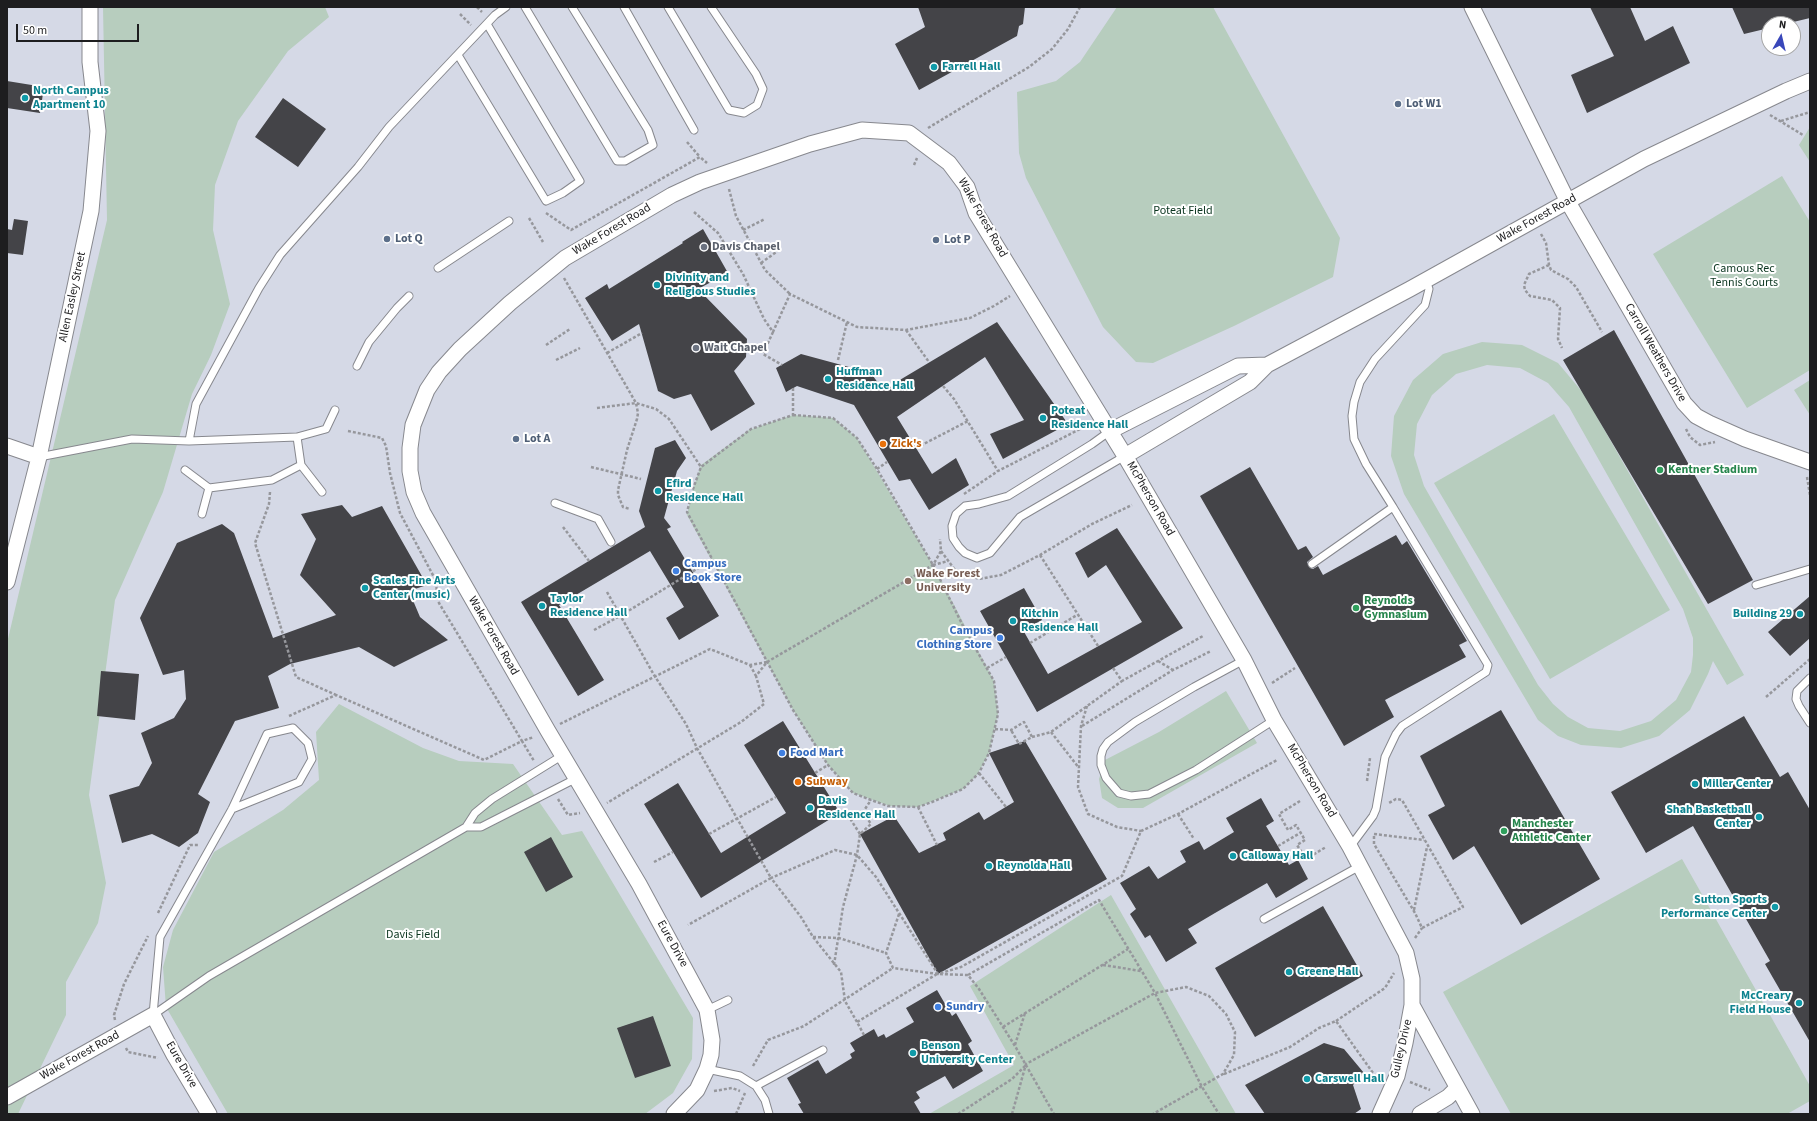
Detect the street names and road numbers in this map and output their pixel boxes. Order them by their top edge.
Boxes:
street label: Wake Forest Road [954,176,1010,260]
street label: Wake Forest Road [1495,191,1579,247]
street label: Wake Forest Road [570,201,654,259]
street label: Allen Easley Street [56,250,90,344]
street label: Carroll Weathers Drive [1621,301,1689,405]
street label: McPherson Road [1123,459,1177,539]
street label: Wake Forest Road [465,594,521,678]
street label: McPherson Road [1283,741,1339,821]
street label: Eure Drive [653,918,691,970]
street label: Gulley Drive [1388,1018,1416,1080]
street label: Wake Forest Road [38,1028,122,1084]
street label: Eure Drive [162,1039,200,1091]

